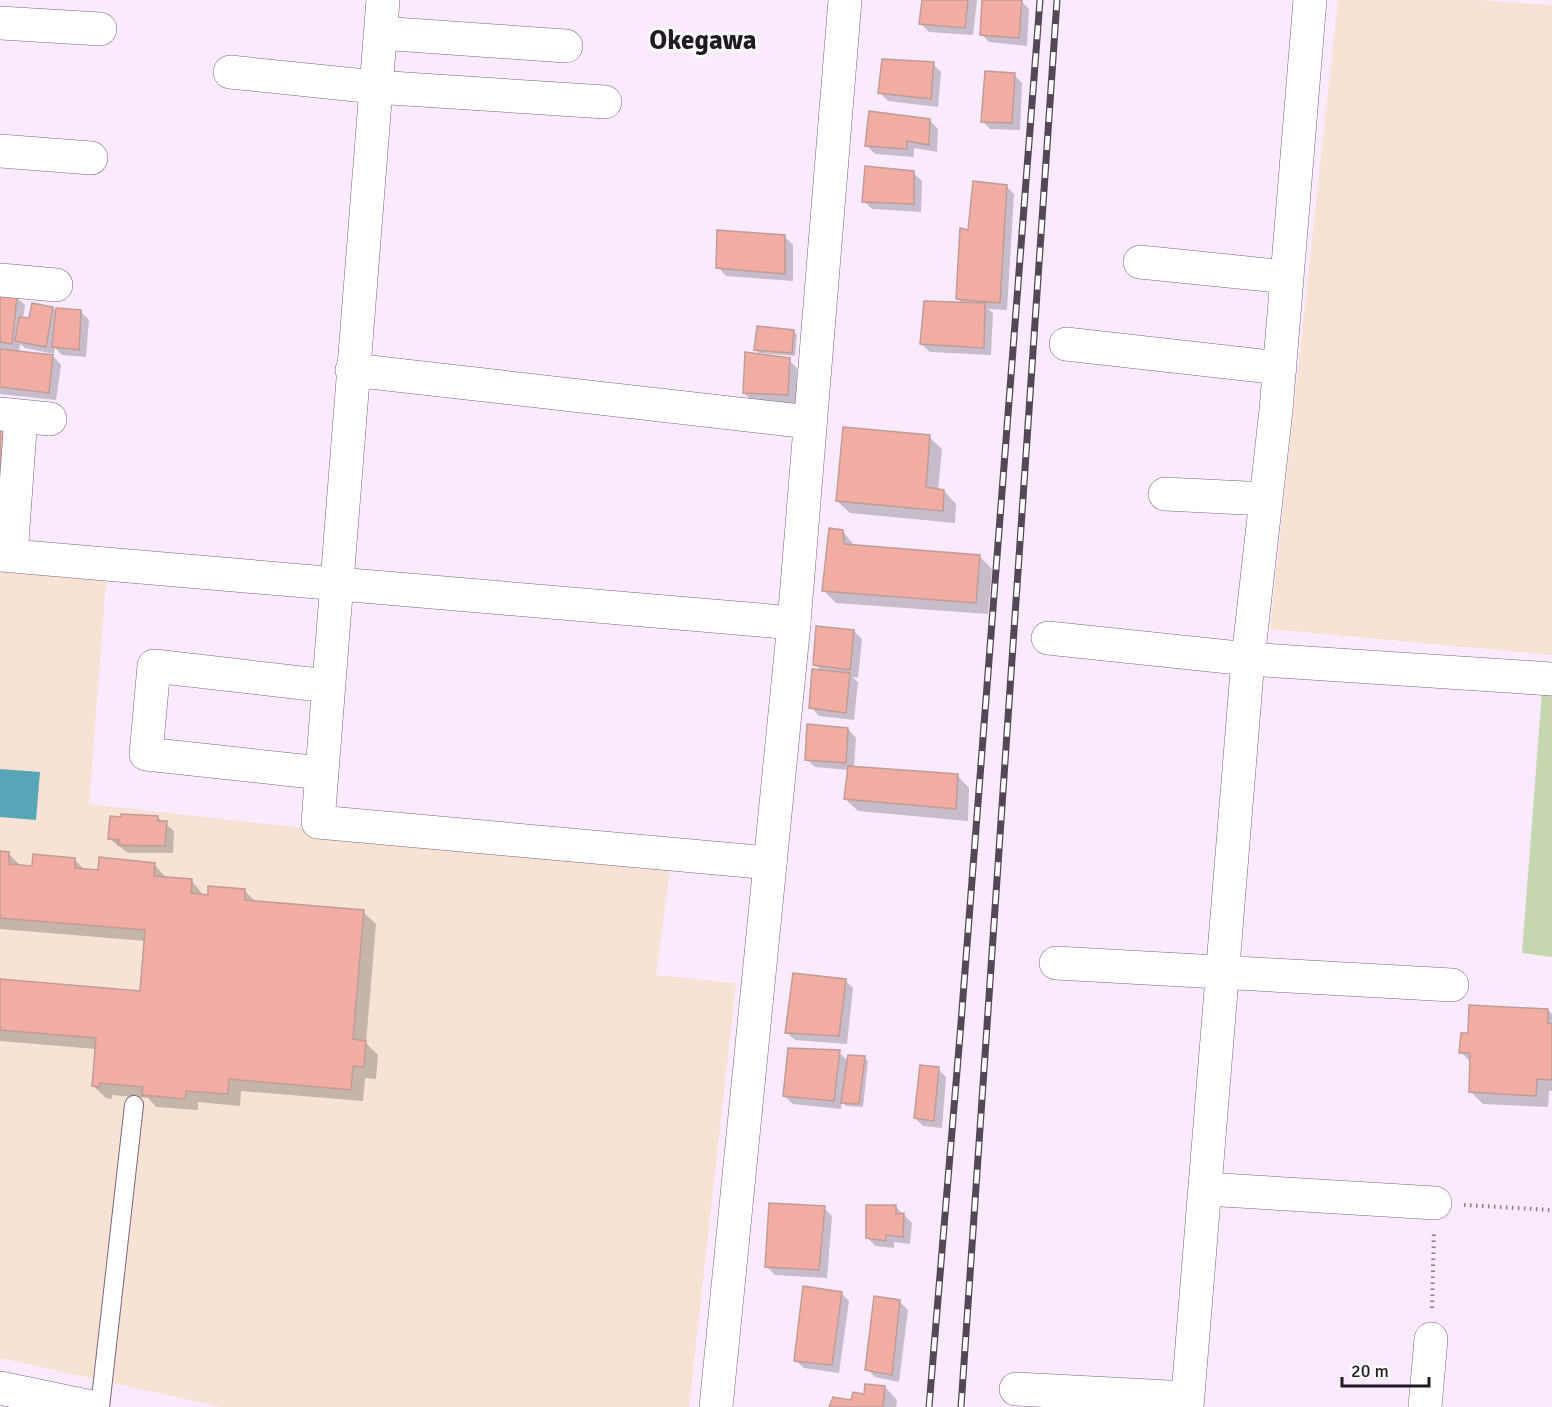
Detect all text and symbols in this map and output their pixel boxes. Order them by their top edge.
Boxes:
district label: Okegawa [649,24,757,57]
scale bar [1342,1350,1429,1388]
text: 20 m [1351,1360,1389,1382]

